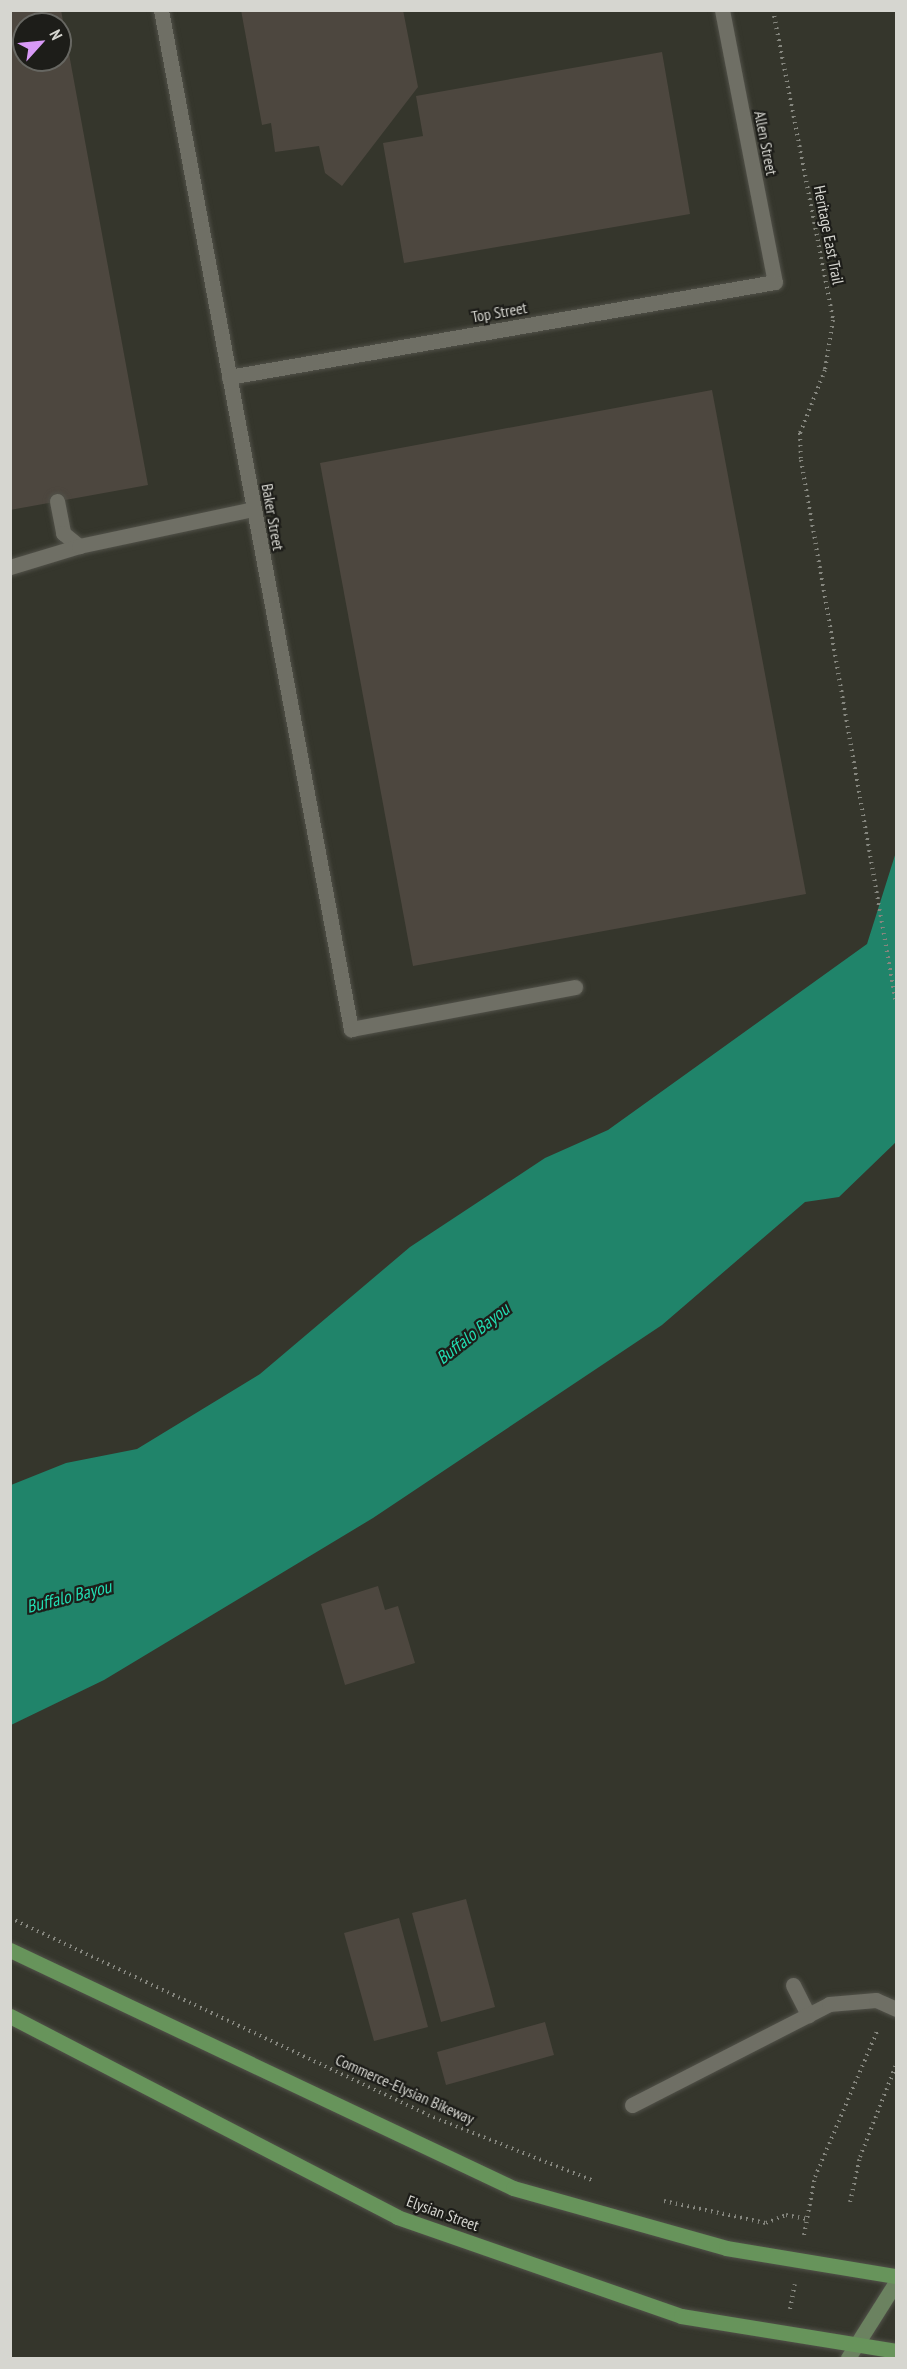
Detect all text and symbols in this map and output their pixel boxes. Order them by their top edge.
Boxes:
north arrow [12,12,72,72]
text: N [45,26,67,43]
street label: Allen Street [750,109,782,177]
street label: Heritage East Trail [810,184,848,286]
street label: Top Street [470,298,528,326]
street label: Baker Street [258,482,288,552]
water label: Buffalo Bayou [432,1299,514,1369]
water label: Buffalo Bayou [24,1576,114,1618]
street label: Commerce-Elysian Bikeway [333,2050,477,2128]
street label: Elysian Street [404,2191,482,2235]

